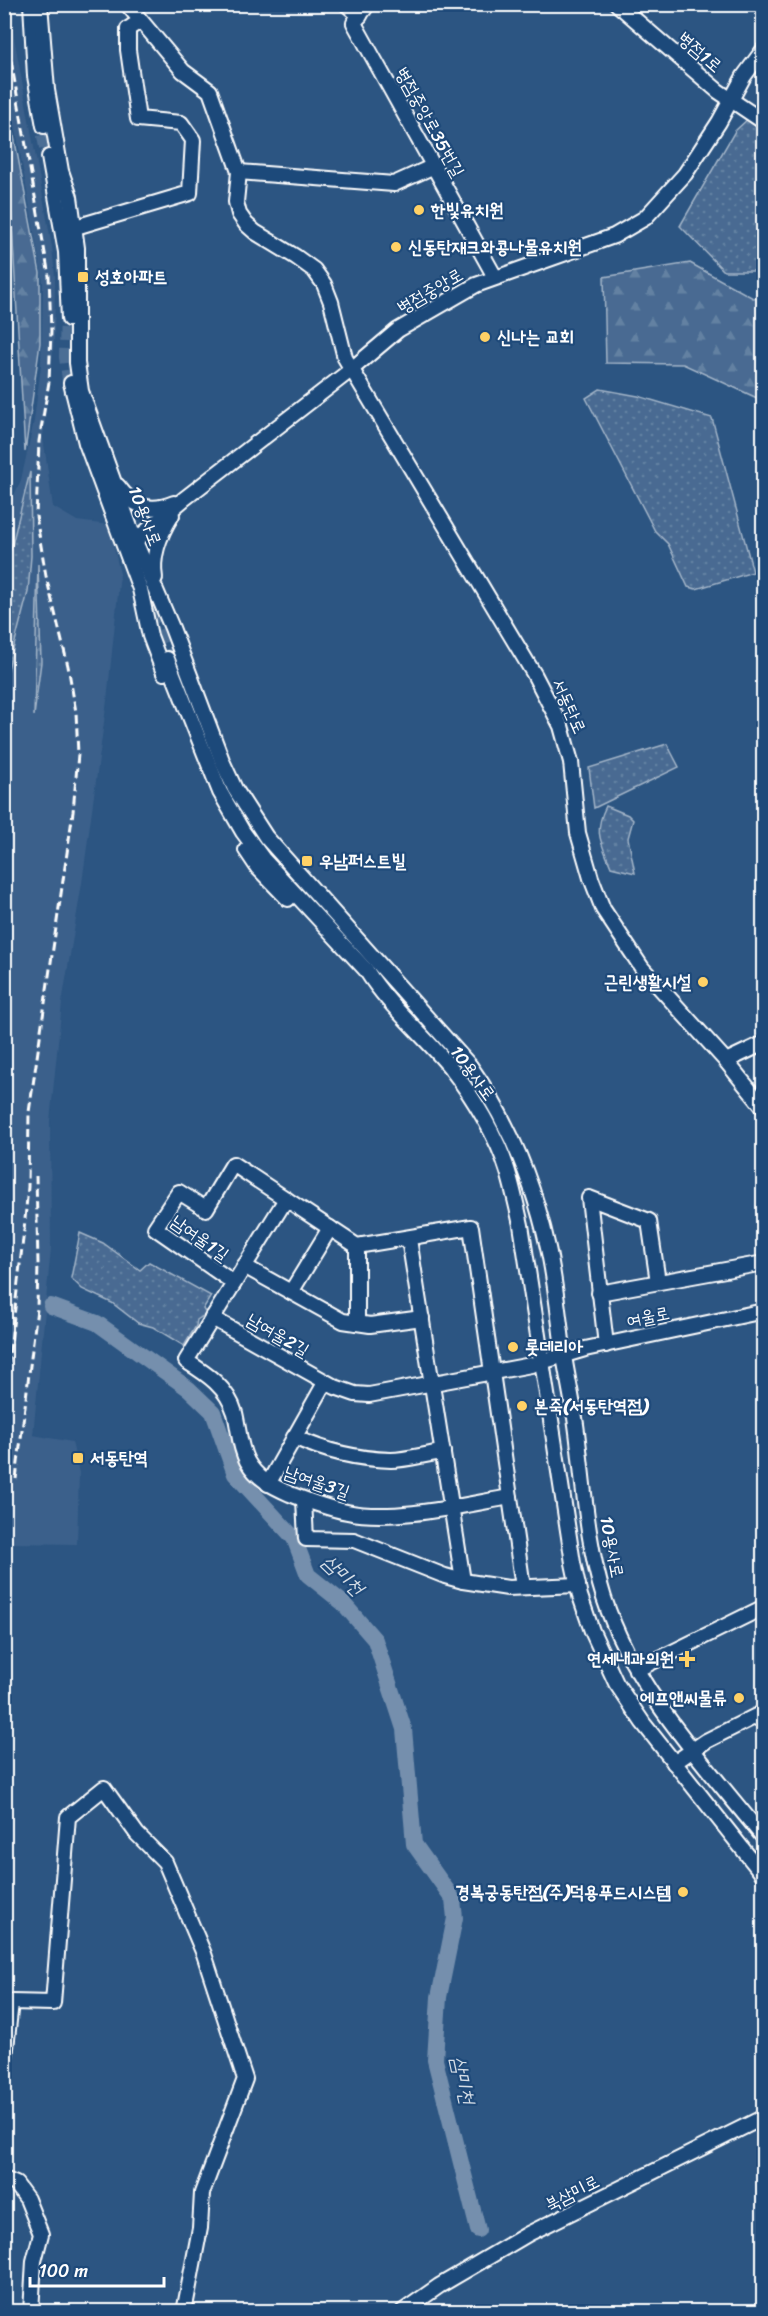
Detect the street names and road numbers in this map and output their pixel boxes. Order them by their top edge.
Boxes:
street label: 병점1로 [670,23,730,81]
street label: 병점중앙로35번길 [386,61,474,184]
street label: 병점중앙로 [391,259,469,323]
street label: 10용사로 [119,481,171,551]
street label: 서동탄로 [543,673,595,739]
street label: 10용사로 [442,1038,504,1108]
street label: 남여울1길 [164,1206,236,1270]
street label: 여울로 [623,1297,673,1337]
street label: 남여울2길 [240,1304,316,1366]
street label: 남여울3길 [280,1456,355,1508]
street label: 10용사로 [590,1513,634,1581]
street label: 북삼미로 [539,2166,605,2220]

